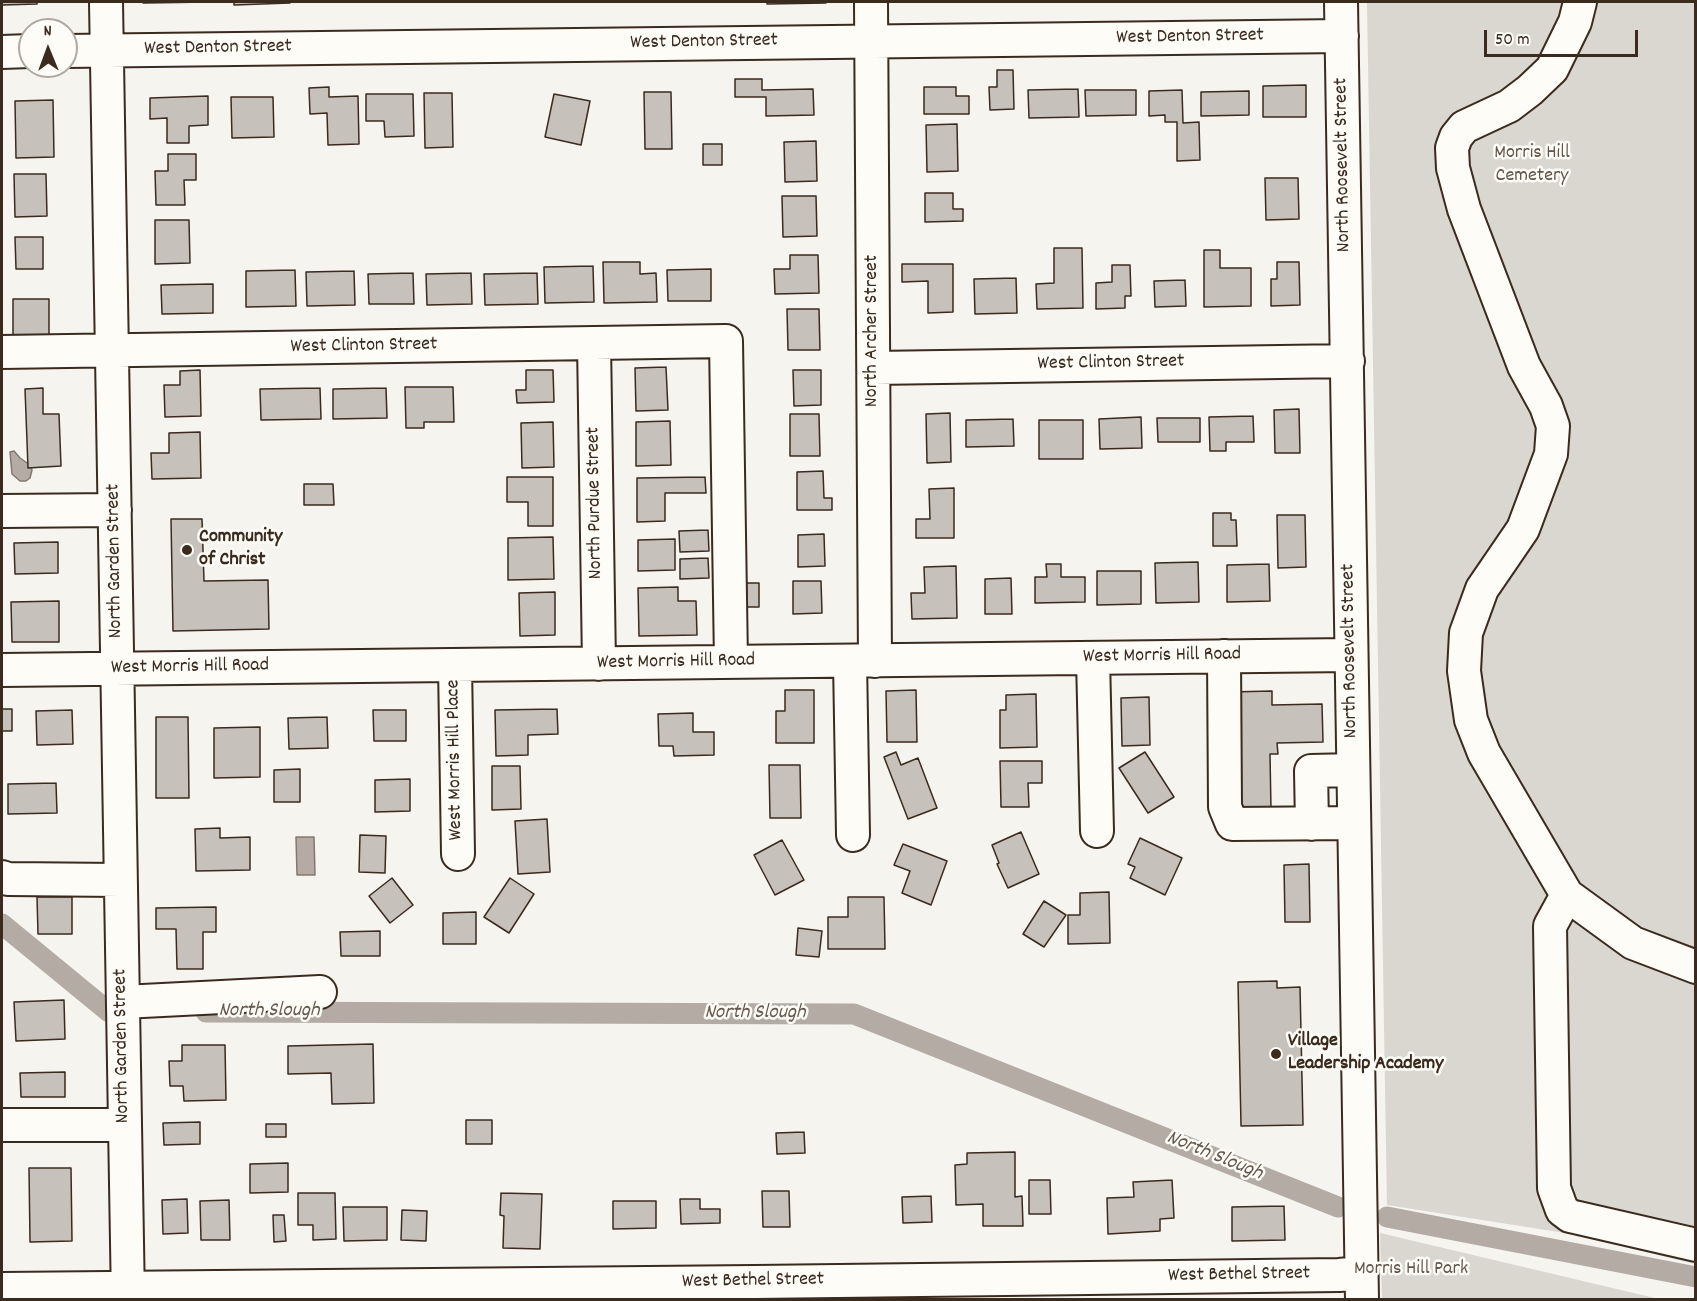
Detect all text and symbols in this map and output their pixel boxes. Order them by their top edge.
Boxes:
north arrow [18,18,78,78]
scale bar [1487,18,1642,56]
text: N [44,20,52,43]
street label: West Denton Street [1116,25,1264,51]
text: 50 m [1495,28,1530,53]
street label: West Denton Street [630,30,778,56]
street label: West Denton Street [144,36,292,62]
street label: North Roosevelt Street [1330,78,1358,252]
park label: Morris Hill Cemetery [1494,142,1570,189]
street label: North Archer Street [861,255,885,407]
street label: West Clinton Street [290,334,438,360]
street label: West Clinton Street [1037,351,1185,377]
street label: North Purdue Street [583,427,609,579]
street label: North Garden Street [103,483,129,639]
place label: Community of Christ [199,526,282,573]
marker: Community of Christ [180,543,194,557]
street label: North Roosevelt Street [1337,564,1365,738]
street label: West Morris Hill Road [1083,644,1241,670]
street label: West Morris Hill Road [597,650,755,676]
street label: West Morris Hill Road [111,655,269,681]
street label: West Morris Hill Place [443,679,469,841]
street label: North Garden Street [110,968,136,1124]
water label: North Slough [218,999,320,1025]
water label: North Slough [704,1001,806,1027]
place label: Village Leadership Academy [1288,1030,1443,1077]
marker: Village Leadership Academy [1269,1047,1283,1061]
water label: North Slough [1162,1126,1266,1188]
park label: Morris Hill Park [1354,1258,1468,1282]
street label: West Bethel Street [1168,1263,1310,1289]
street label: West Bethel Street [682,1269,824,1295]

